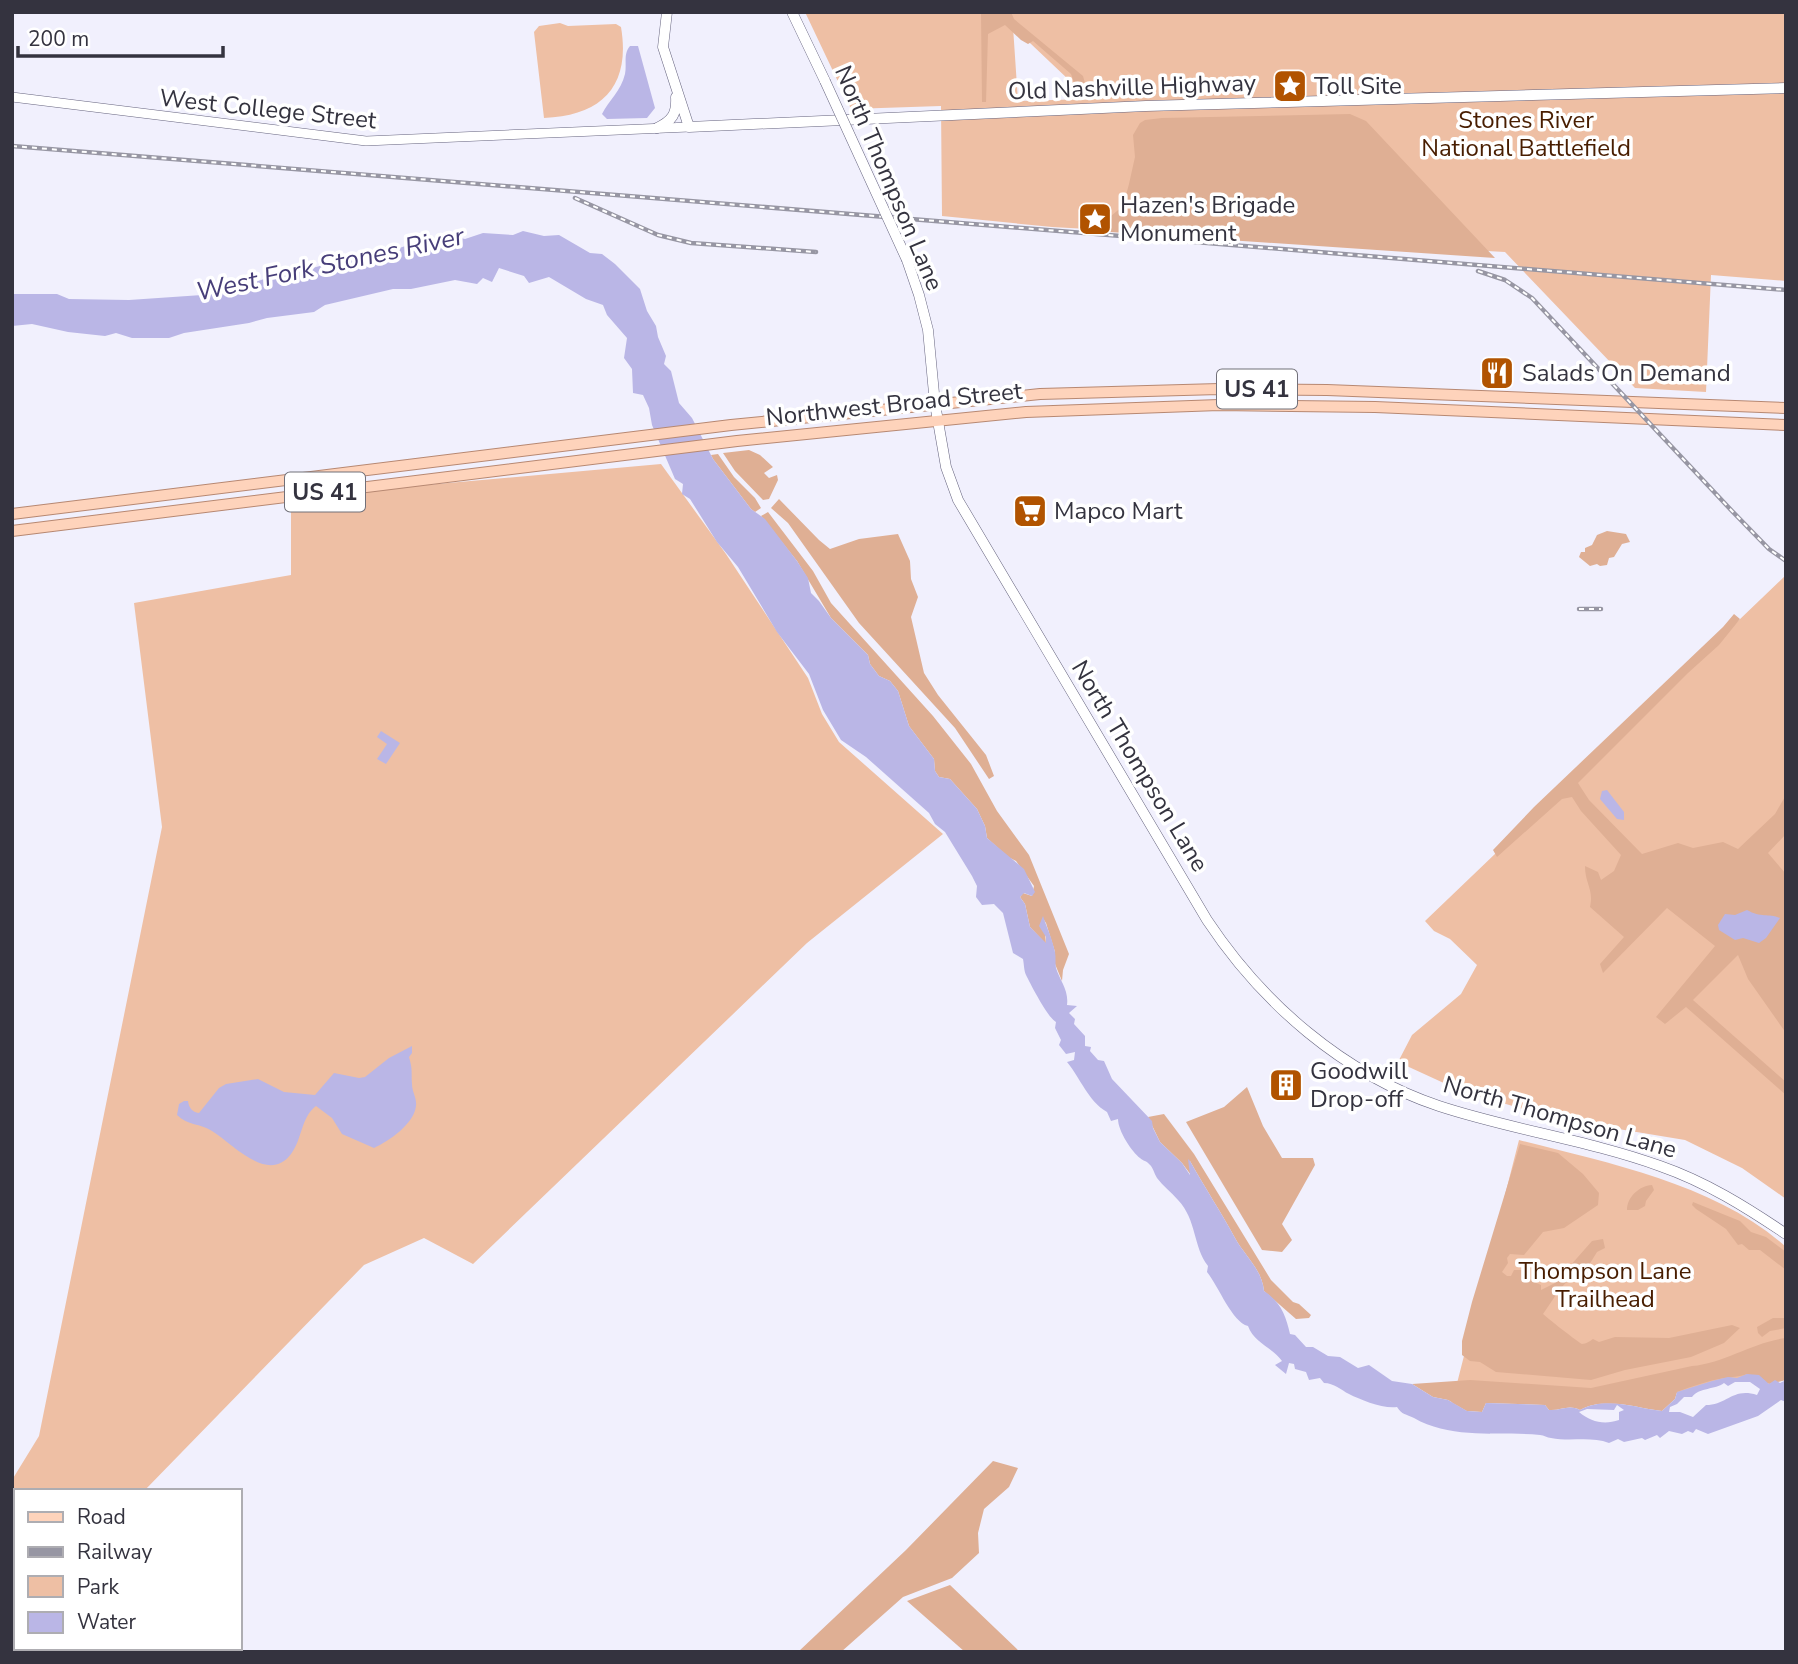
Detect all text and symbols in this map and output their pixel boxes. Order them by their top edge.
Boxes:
scale bar [18,14,222,58]
text: 200 m [28,25,89,53]
street label: North Thompson Lane [827,61,951,295]
street label: Old Nashville Highway [1007,67,1257,107]
place icon: Toll Site [1271,67,1309,105]
place label: Toll Site [1314,70,1402,102]
street label: West College Street [158,82,379,136]
park label: Stones River National Battlefield [1421,104,1631,164]
place label: Hazen's Brigade Monument [1120,189,1295,249]
place icon: Hazen's Brigade Monument [1076,200,1114,238]
water label: West Fork Stones River [193,218,468,310]
restaurant icon: Salads On Demand [1478,354,1516,392]
place label: Salads On Demand [1522,357,1731,389]
road number: US 41 [1217,370,1297,408]
street label: Northwest Broad Street [764,375,1024,433]
road number: US 41 [285,472,365,512]
supermarket icon: Mapco Mart [1011,492,1049,530]
place label: Mapco Mart [1054,495,1183,527]
street label: North Thompson Lane [1064,654,1216,878]
place label: Goodwill Drop-off [1310,1055,1408,1115]
building icon: Goodwill Drop-off [1267,1066,1305,1104]
street label: North Thompson Lane [1440,1068,1680,1166]
park label: Thompson Lane Trailhead [1519,1255,1691,1315]
legend [14,1489,242,1650]
text: Road [77,1503,126,1531]
text: Railway [77,1538,152,1566]
text: Park [77,1573,119,1601]
text: Water [77,1608,136,1636]

